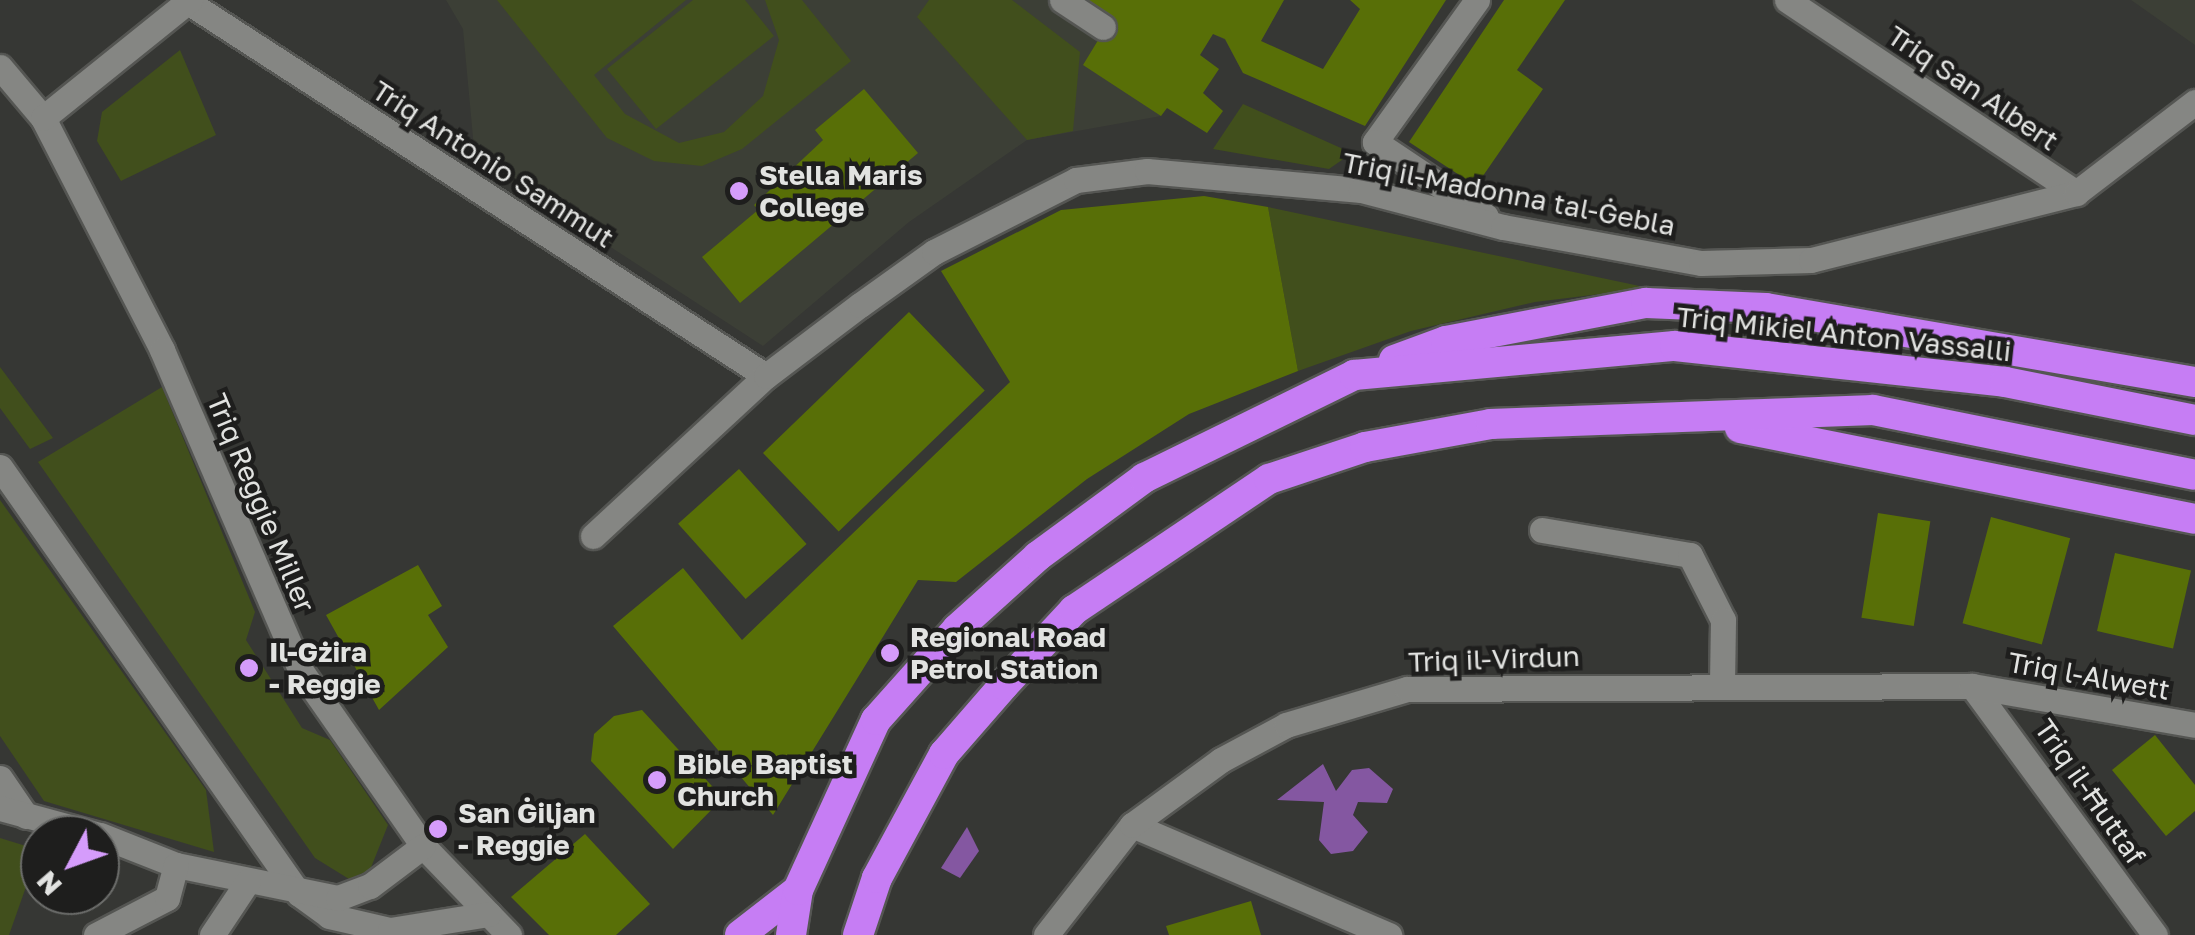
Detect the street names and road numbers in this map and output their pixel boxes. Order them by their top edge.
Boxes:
street label: Triq San Albert [1881,19,2065,157]
street label: Triq Antonio Sammut [366,73,620,255]
street label: Triq il-Madonna tal-Ġebla [1340,145,1678,243]
street label: Triq Mikiel Anton Vassalli [1675,300,2013,368]
street label: Triq Reggie Miller [200,389,322,617]
street label: Triq il-Virdun [1408,639,1580,679]
street label: Triq l-Alwett [2006,645,2172,707]
street label: Triq il-Ħuttaf [2028,713,2152,871]

